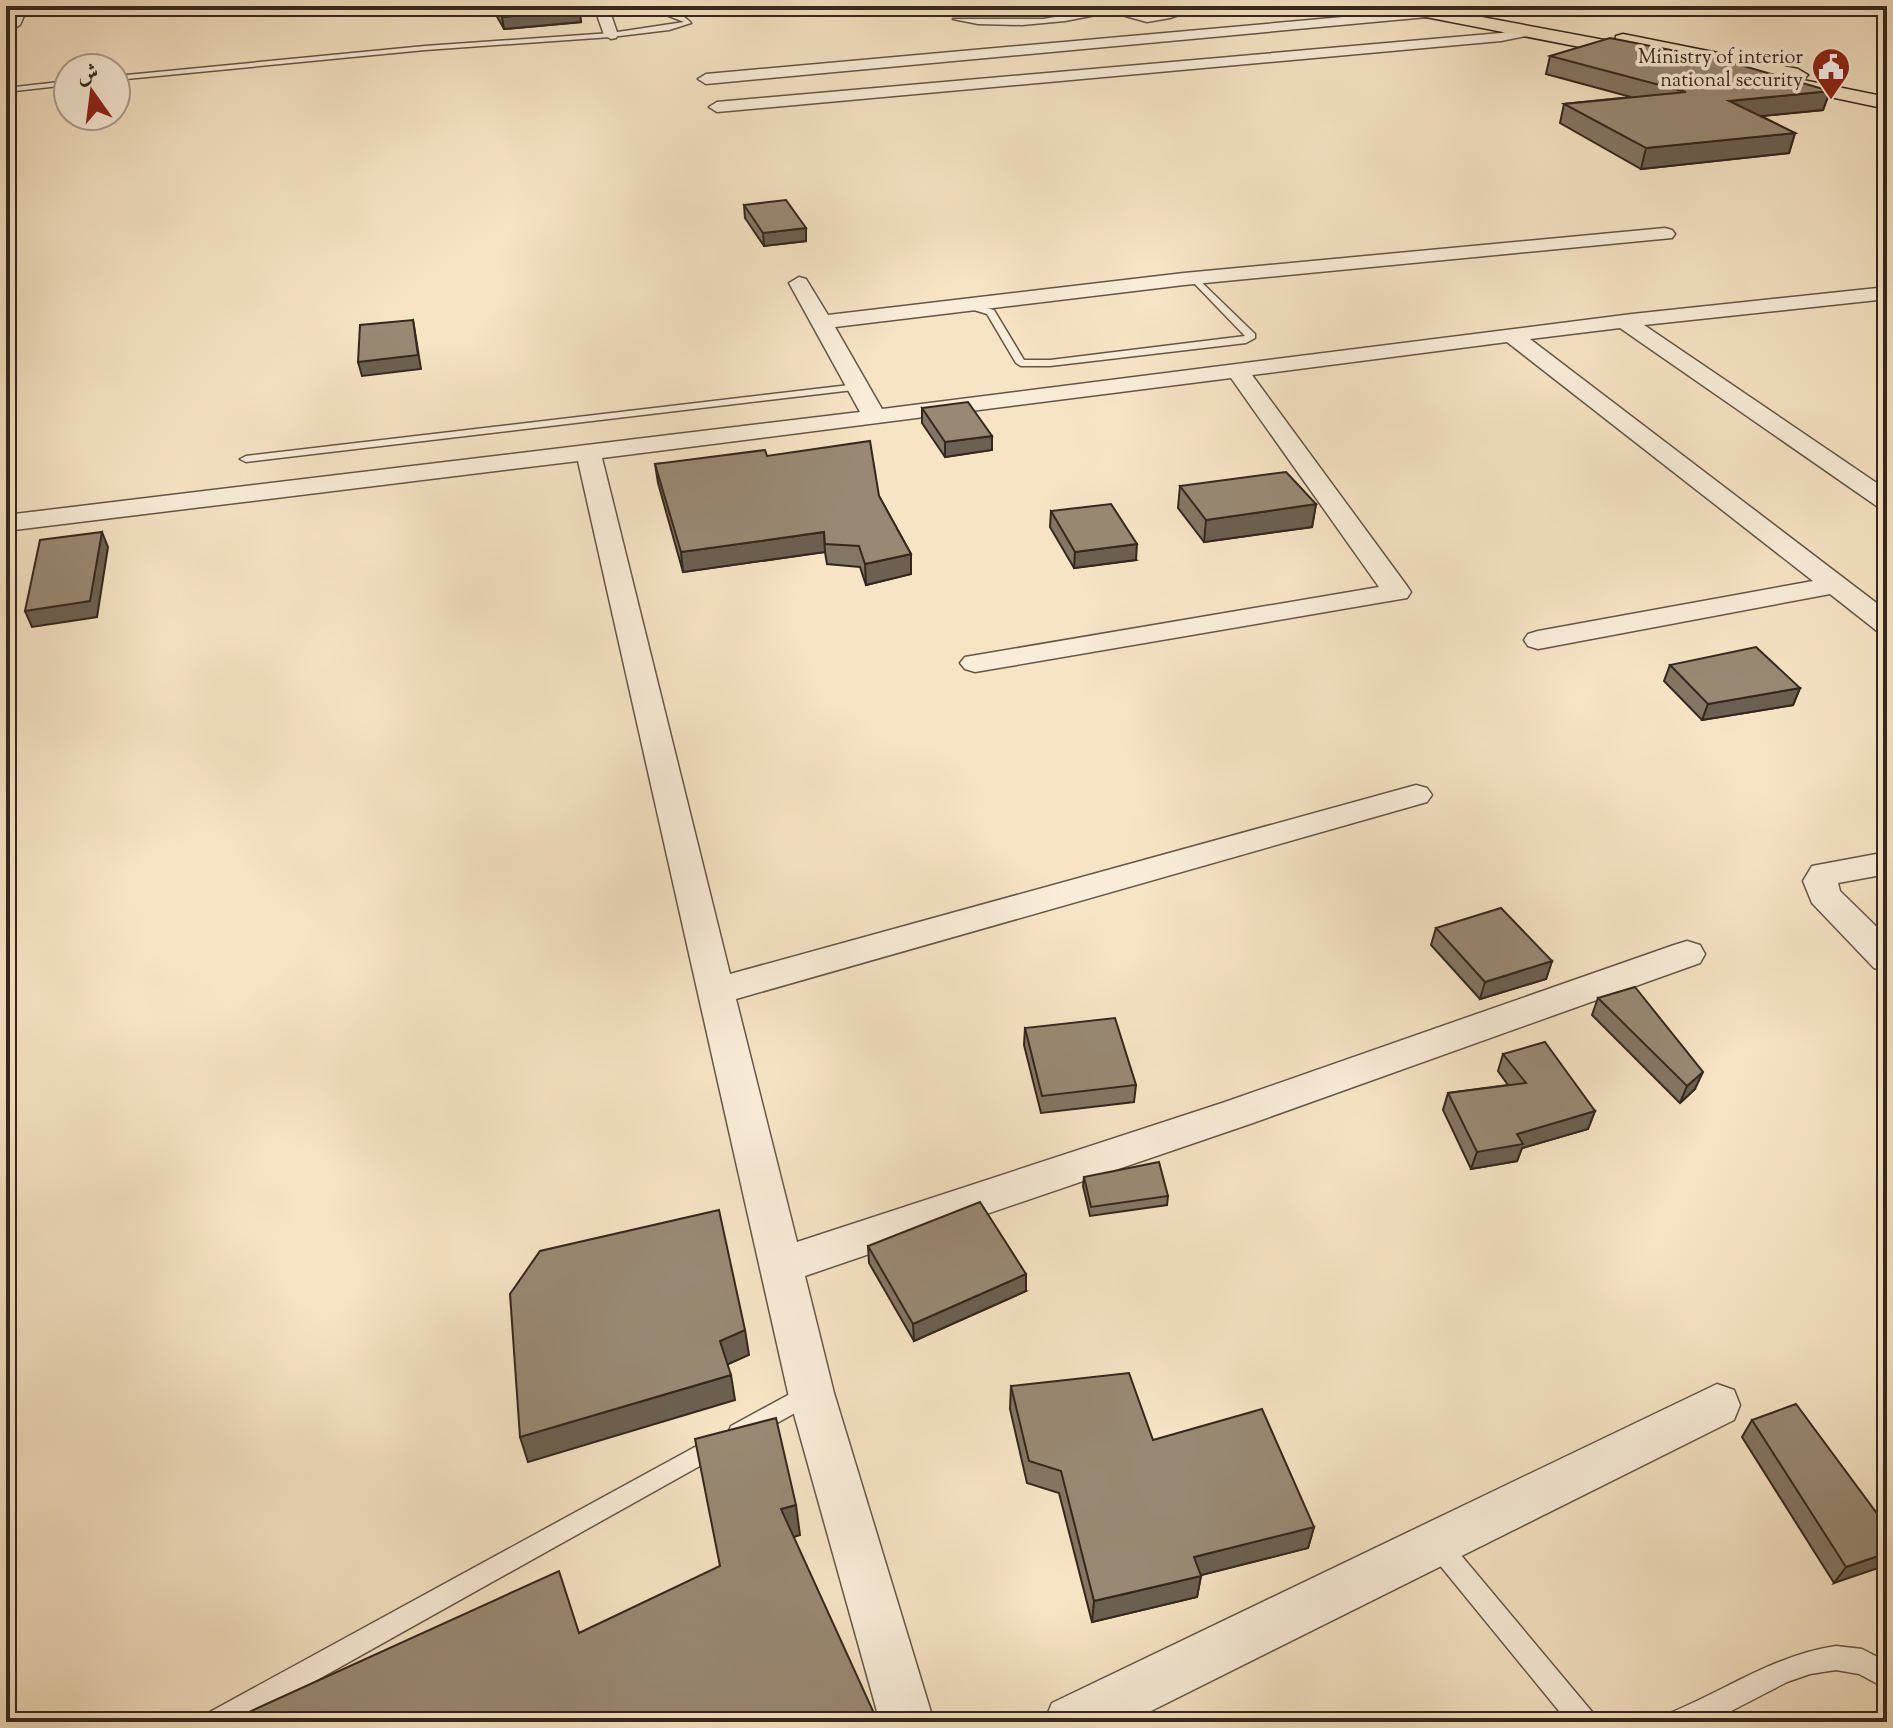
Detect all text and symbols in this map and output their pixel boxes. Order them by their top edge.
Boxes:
place label: Ministry of interior national security [1638,44,1803,96]
public building icon: Ministry of interior national security [1810,46,1852,101]
north arrow [52,52,132,132]
text: ش [73,57,102,94]

